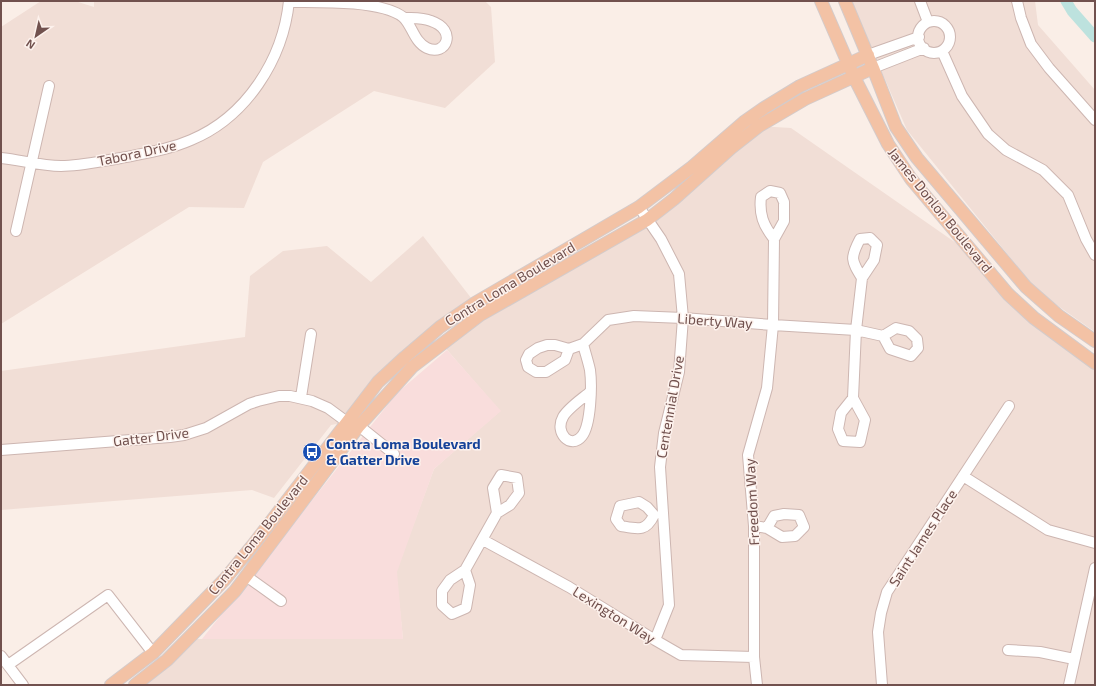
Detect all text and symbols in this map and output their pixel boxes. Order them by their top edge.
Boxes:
north arrow [16,16,56,56]
text: N [23,37,37,52]
street label: Tabora Drive [96,136,178,169]
street label: James Donlon Boulevard [885,144,996,276]
street label: Contra Loma Boulevard [442,238,578,329]
street label: Liberty Way [677,309,754,332]
street label: Centennial Drive [652,354,687,460]
street label: Gatter Drive [112,423,190,450]
place label: Contra Loma Boulevard & Gatter Drive [326,435,481,468]
bus stop icon: Contra Loma Boulevard & Gatter Drive [301,441,323,463]
street label: Freedom Way [741,457,762,546]
street label: Contra Loma Boulevard [204,472,311,598]
street label: Saint James Place [885,486,960,589]
street label: Lexington Way [570,582,659,647]

